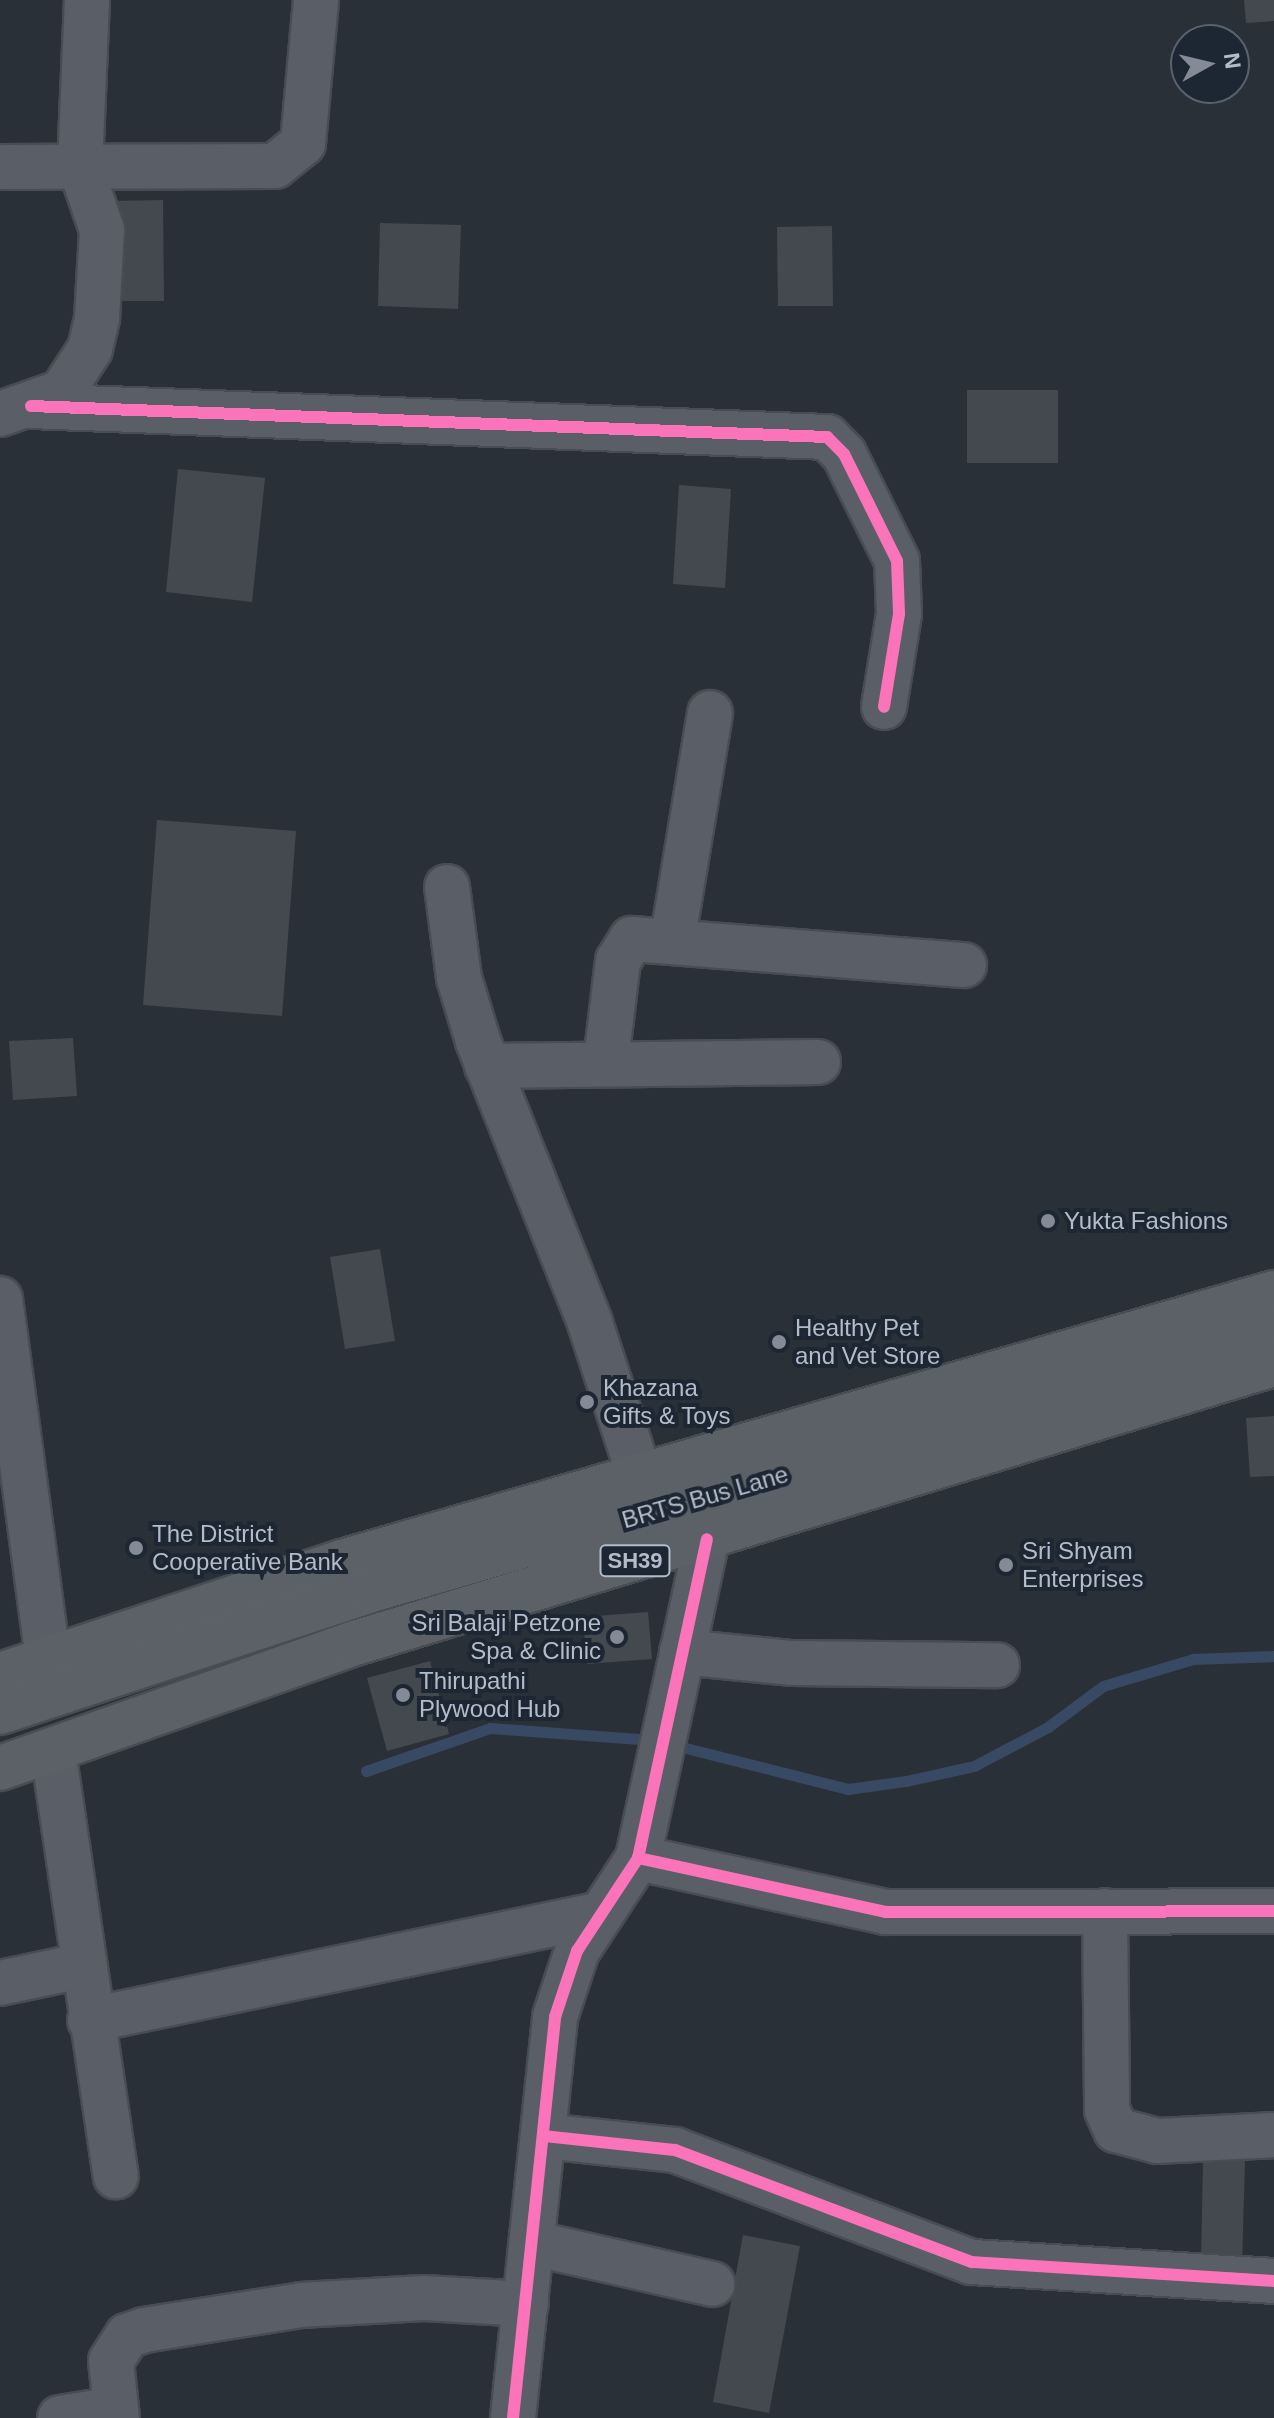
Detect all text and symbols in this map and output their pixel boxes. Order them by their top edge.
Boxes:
north arrow [1170,24,1250,104]
text: N [1219,51,1246,70]
place label: Yukta Fashions [1064,1207,1228,1235]
marker: Yukta Fashions [1039,1212,1057,1230]
place label: Healthy Pet and Vet Store [795,1314,940,1370]
marker: Healthy Pet and Vet Store [770,1333,788,1351]
place label: Khazana Gifts & Toys [603,1374,731,1430]
marker: Khazana Gifts & Toys [578,1393,596,1411]
street label: BRTS Bus Lane [619,1460,791,1534]
place label: The District Cooperative Bank [152,1520,343,1576]
place label: Sri Shyam Enterprises [1022,1537,1143,1593]
marker: The District Cooperative Bank [127,1539,145,1557]
road number: SH39 [599,1543,671,1579]
marker: Sri Shyam Enterprises [997,1556,1015,1574]
place label: Sri Balaji Petzone Spa & Clinic [412,1609,601,1665]
marker: Sri Balaji Petzone Spa & Clinic [608,1628,626,1646]
place label: Thirupathi Plywood Hub [419,1667,560,1723]
marker: Thirupathi Plywood Hub [394,1686,412,1704]

